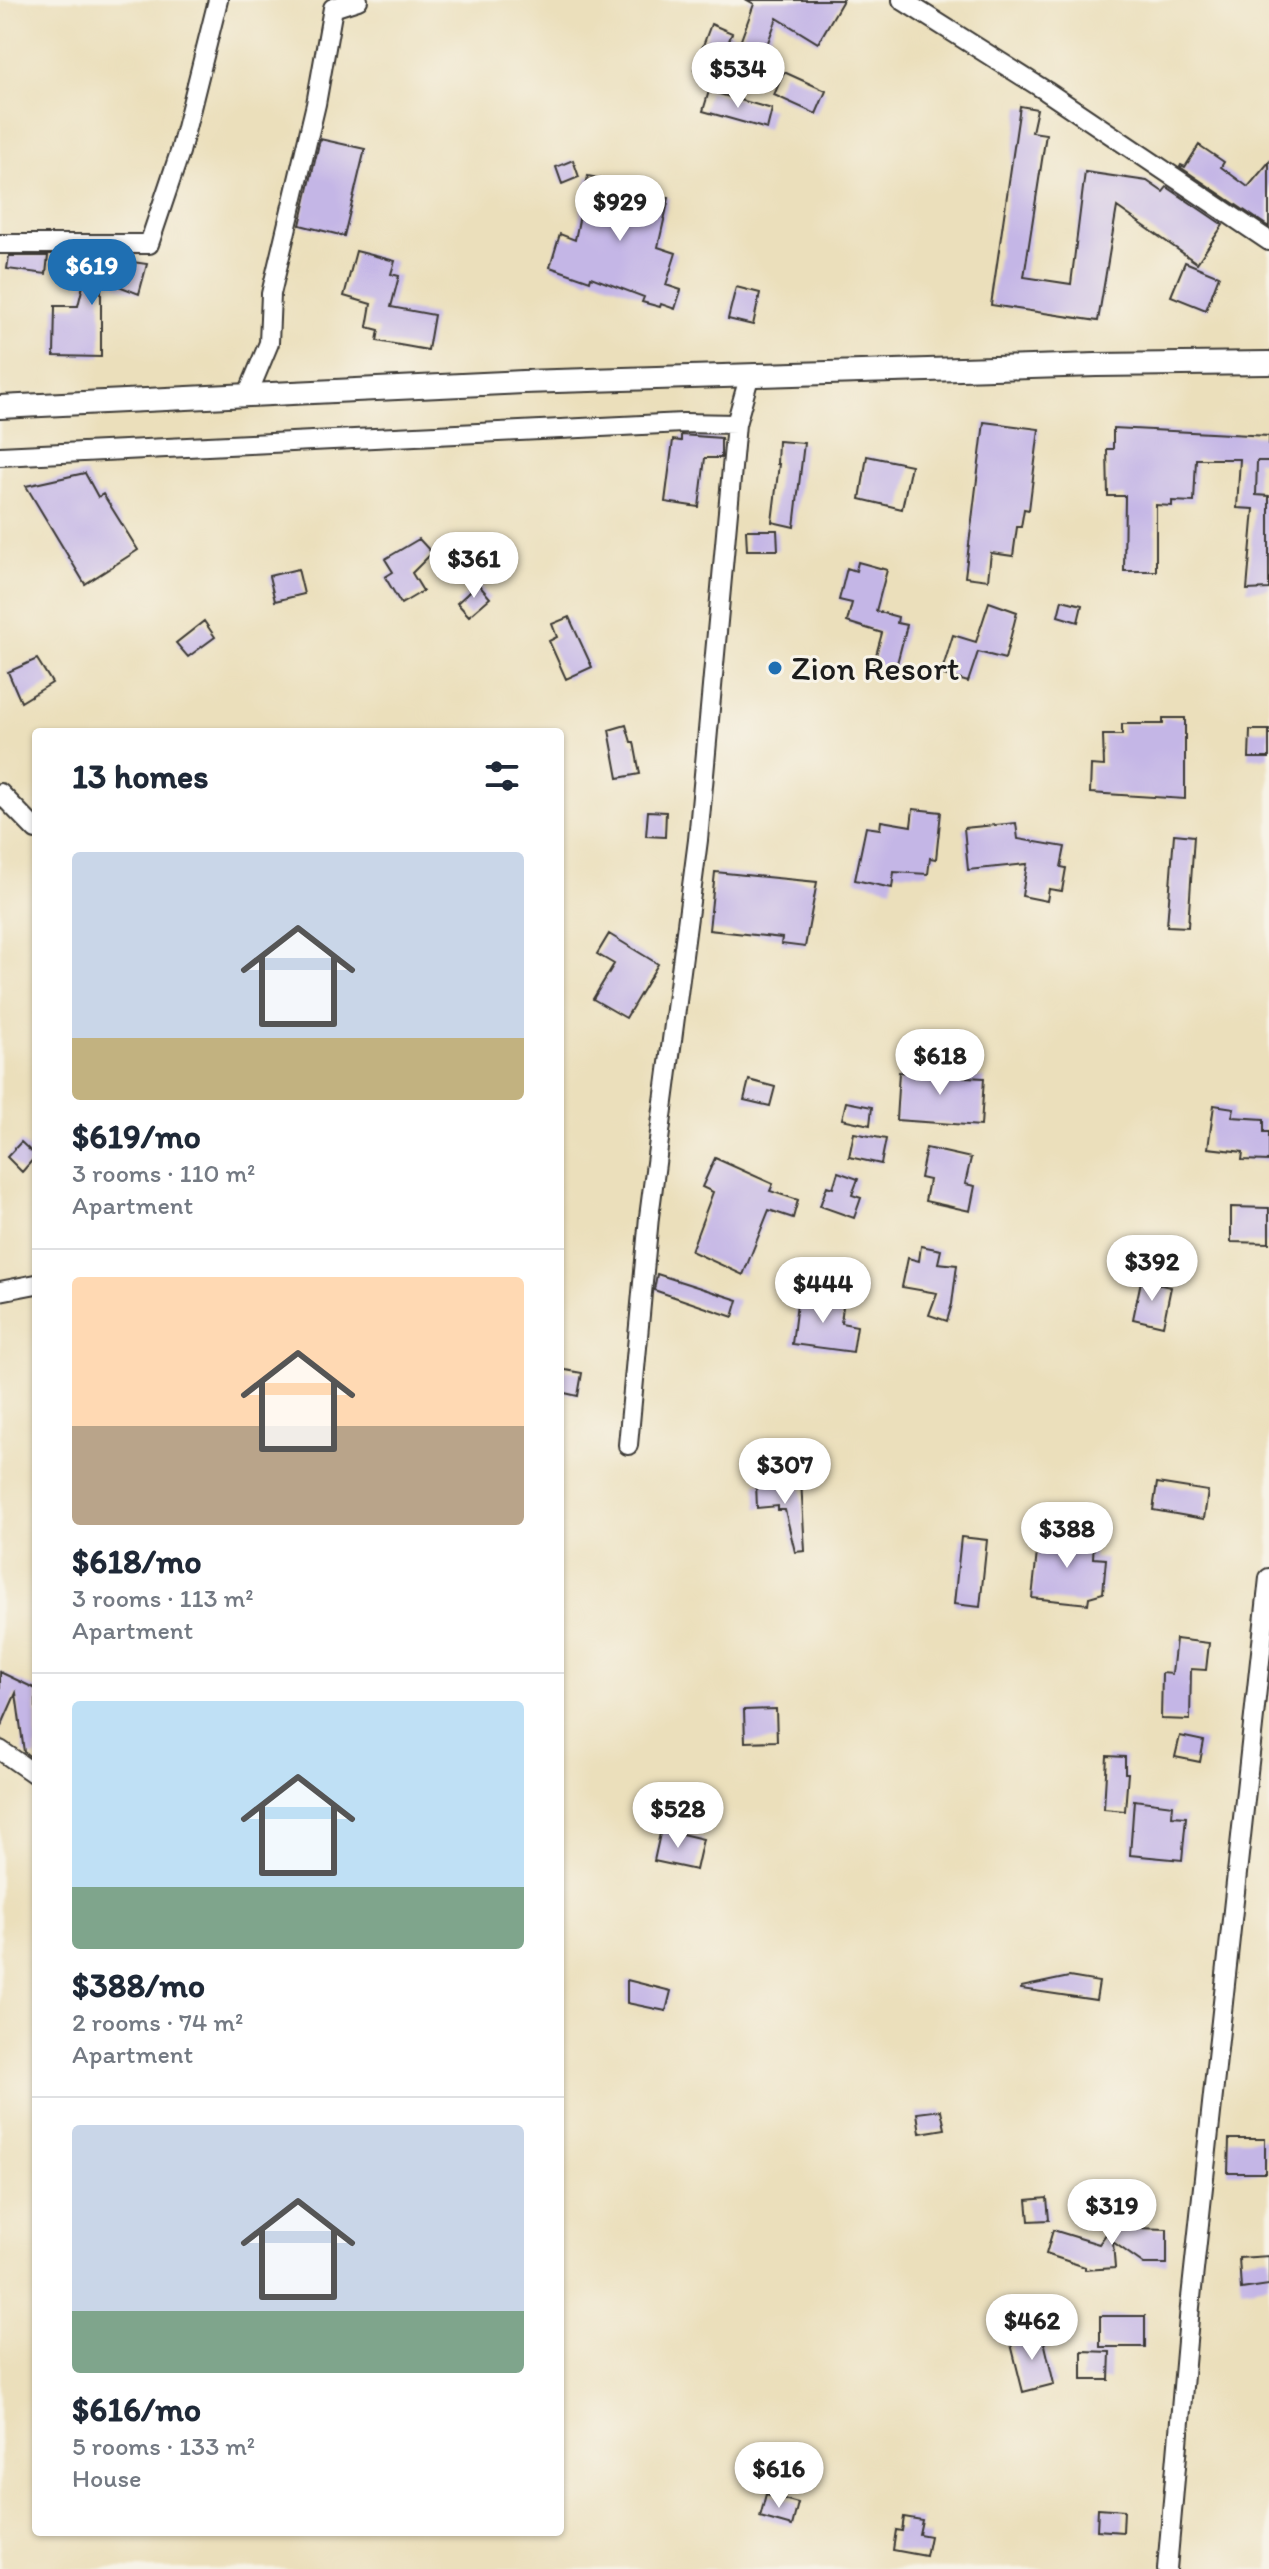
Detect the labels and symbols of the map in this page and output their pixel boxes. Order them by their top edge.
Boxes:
pin: $534 [691,42,785,110]
pin: $929 [573,175,667,243]
pin: $619 [45,239,139,307]
pin: $361 [427,532,521,600]
place label: Zion Resort [791,648,959,689]
marker: Zion Resort [766,659,784,677]
pin: $618 [893,1029,987,1097]
pin: $392 [1105,1235,1199,1303]
pin: $444 [776,1257,870,1325]
pin: $307 [738,1438,832,1506]
pin: $388 [1020,1502,1114,1570]
pin: $528 [631,1782,725,1850]
pin: $319 [1065,2179,1159,2247]
pin: $462 [985,2294,1079,2362]
pin: $616 [732,2442,826,2510]

